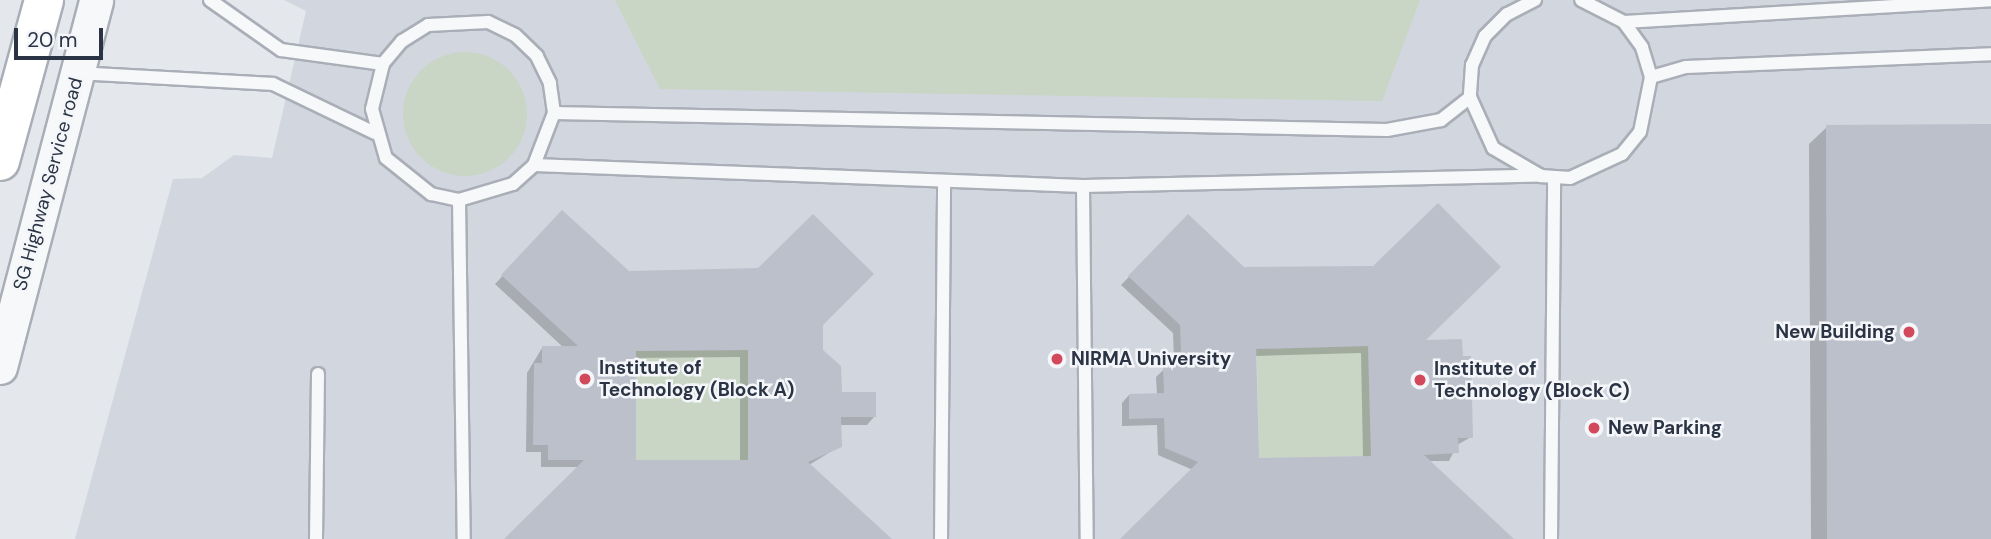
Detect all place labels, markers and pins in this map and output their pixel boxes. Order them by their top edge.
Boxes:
place label: New Building [1775,321,1895,343]
marker: New Building [1901,324,1917,340]
place label: NIRMA University [1071,348,1231,370]
marker: NIRMA University [1049,351,1065,367]
place label: Institute of Technology (Block A) [599,357,794,401]
place label: Institute of Technology (Block C) [1434,358,1630,402]
marker: Institute of Technology (Block A) [577,371,593,387]
marker: Institute of Technology (Block C) [1412,372,1428,388]
place label: New Parking [1608,417,1722,439]
marker: New Parking [1586,420,1602,436]

